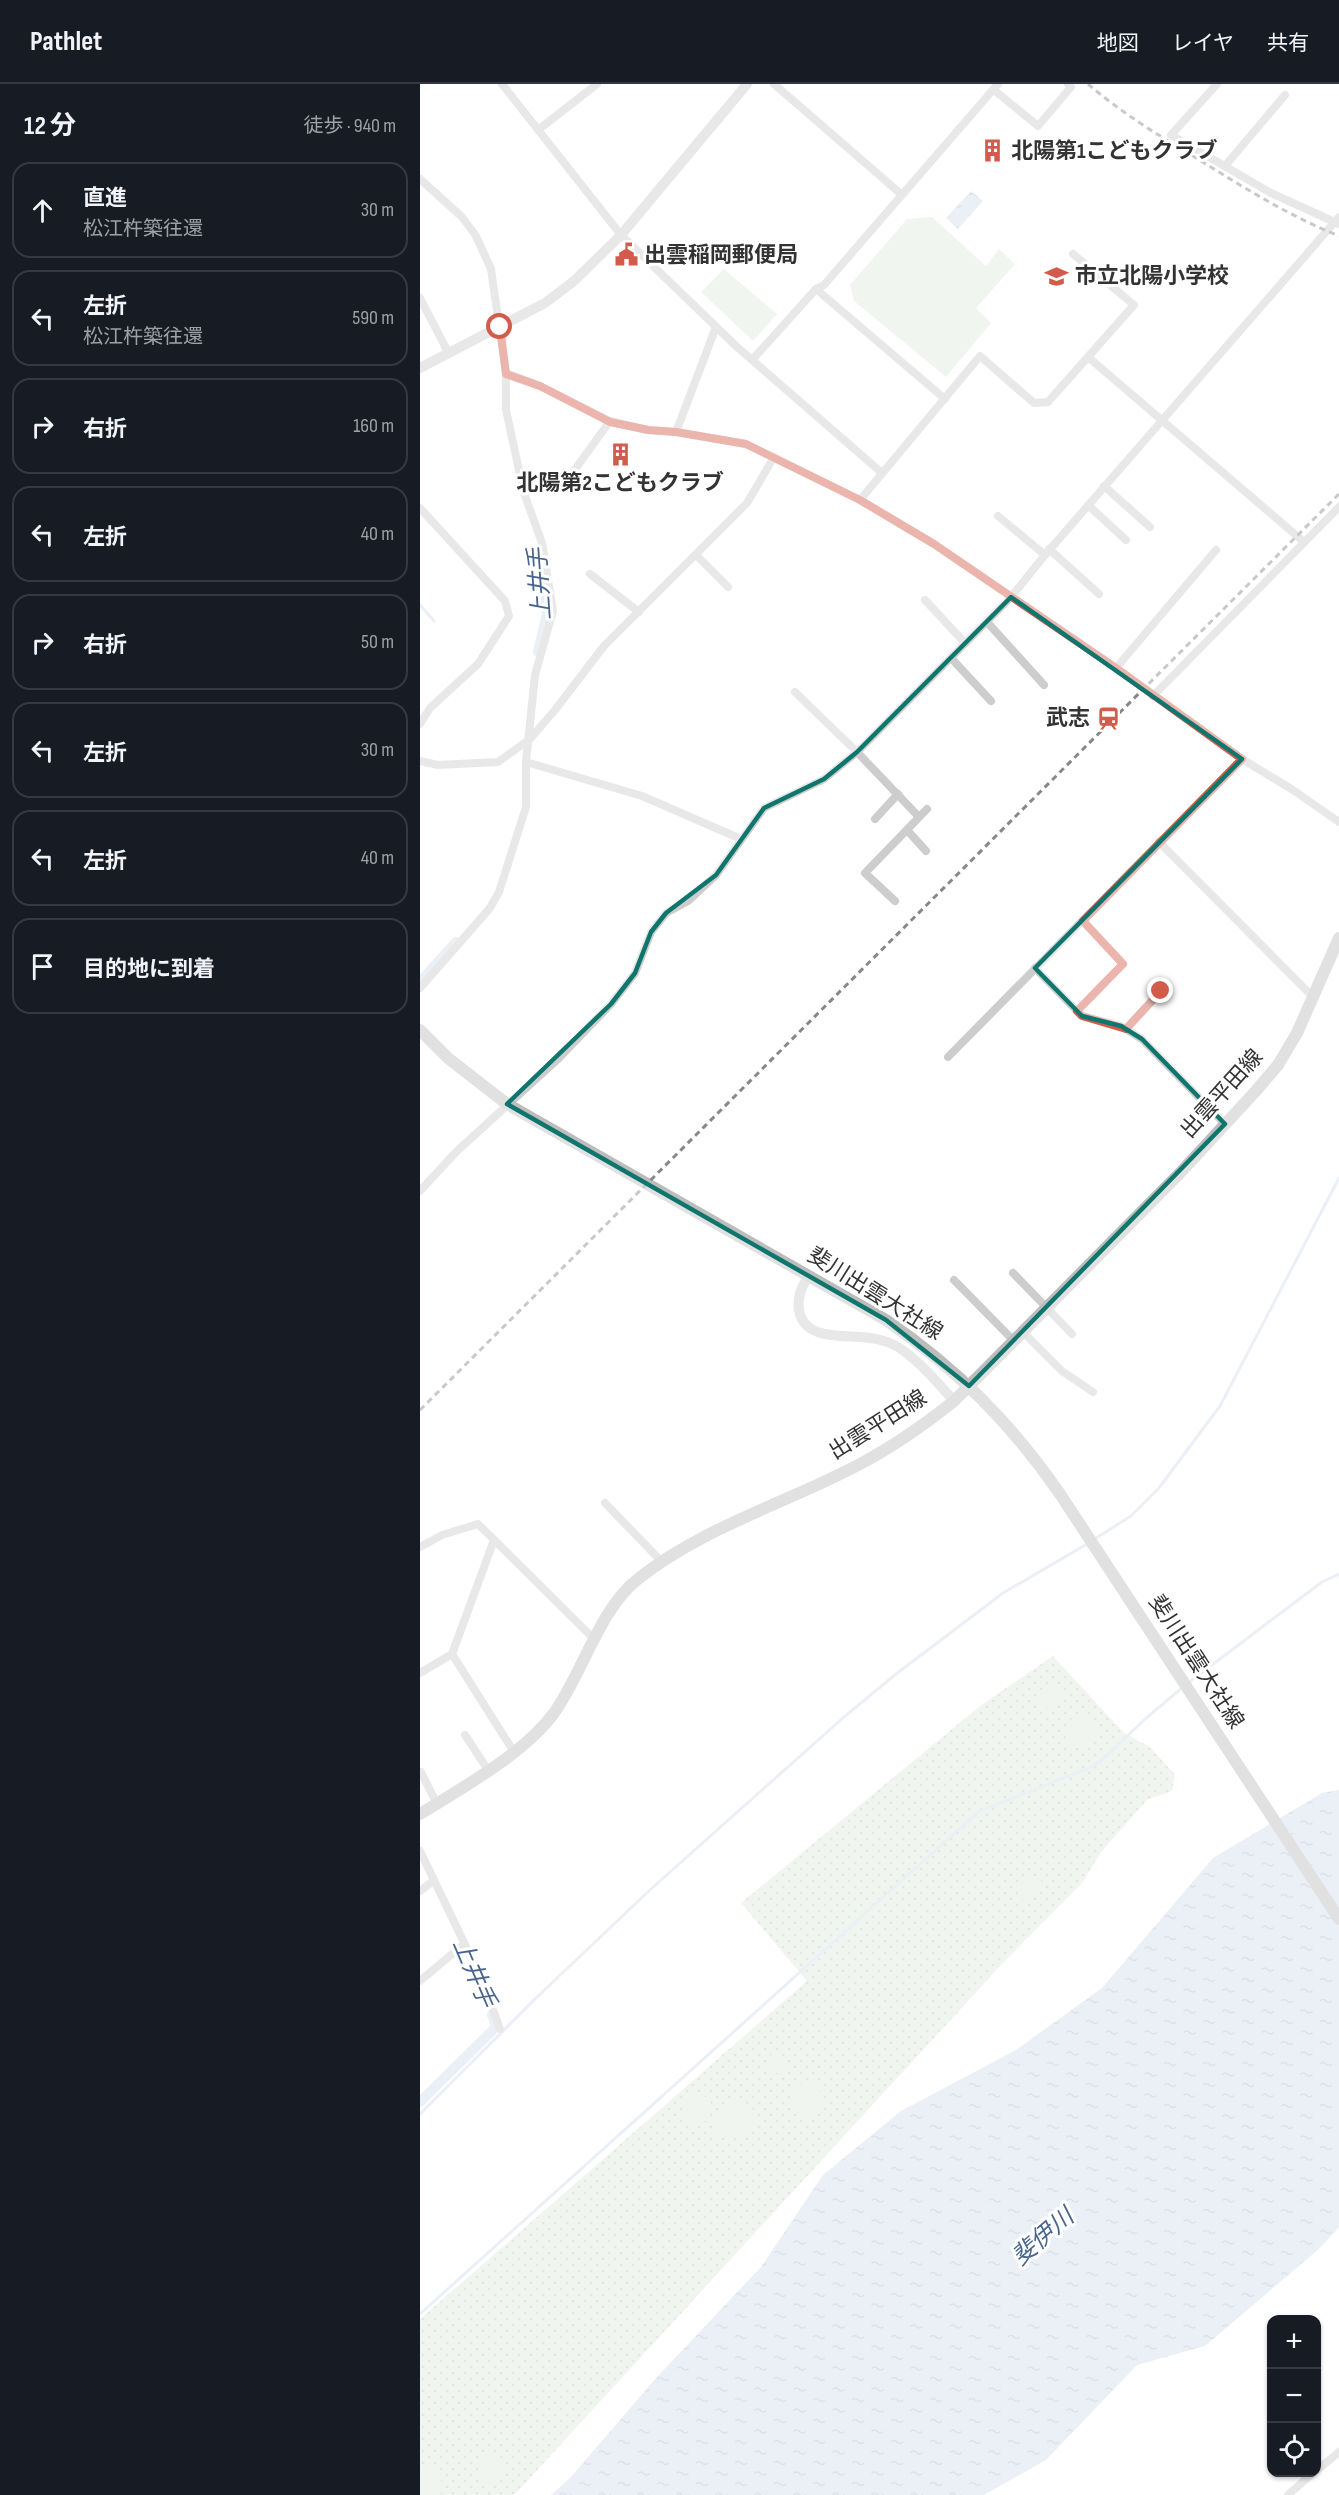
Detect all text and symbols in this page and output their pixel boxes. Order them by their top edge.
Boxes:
text: Pathlet [30,25,102,58]
text: 地図 [1097,31,1139,56]
text: レイヤ [1172,31,1234,56]
text: 共有 [1267,31,1309,56]
text: 12 分 [24,111,76,142]
text: 徒歩 · 940 m [304,114,396,138]
building icon: 北陽第1こどもクラブ [980,138,1006,164]
place label: 北陽第1こどもクラブ [1011,138,1218,165]
text: 直進 [83,185,127,212]
icon: ahead [26,194,59,227]
text: 30 m [361,198,394,222]
text: 松江杵築往還 [83,217,203,241]
public building icon: 出雲稲岡郵便局 [613,242,639,268]
place label: 出雲稲岡郵便局 [644,242,798,269]
school or university icon: 市立北陽小学校 [1044,263,1070,289]
place label: 市立北陽小学校 [1075,263,1229,290]
text: 左折 [83,293,127,320]
icon: left [26,302,59,335]
text: 590 m [352,306,394,330]
route start [486,313,512,339]
text: 松江杵築往還 [83,325,203,349]
icon: right [26,410,59,443]
text: 160 m [353,414,394,438]
text: 右折 [83,416,127,443]
building icon: 北陽第2こどもクラブ [607,441,633,467]
place label: 北陽第2こどもクラブ [516,470,724,497]
icon: left [26,518,59,551]
text: 40 m [361,522,394,546]
text: 左折 [83,524,127,551]
water label: 上井手 [523,545,557,621]
icon: right [26,626,59,659]
text: 50 m [361,630,394,654]
text: 右折 [83,632,127,659]
place label: 武志 [1046,705,1090,732]
station icon: 武志 [1095,705,1121,731]
icon: left [26,734,59,767]
text: 30 m [361,738,394,762]
text: 左折 [83,740,127,767]
icon: left [26,842,59,875]
text: 40 m [361,846,394,870]
text: 左折 [83,848,127,875]
icon: arrive [26,950,59,983]
text: 目的地に到着 [83,956,215,983]
route end [1147,977,1173,1003]
street label: 出雲平田線 [1175,1044,1269,1144]
street label: 斐川出雲大社線 [803,1242,947,1346]
street label: 出雲平田線 [824,1384,932,1466]
street label: 斐川出雲大社線 [1143,1590,1249,1734]
water label: 上井手 [447,1934,502,2014]
water label: 斐伊川 [1006,2200,1082,2272]
map controls [1267,2315,1321,2477]
button: + [1267,2315,1321,2369]
button: − [1267,2369,1321,2423]
button: locate [1267,2423,1321,2477]

